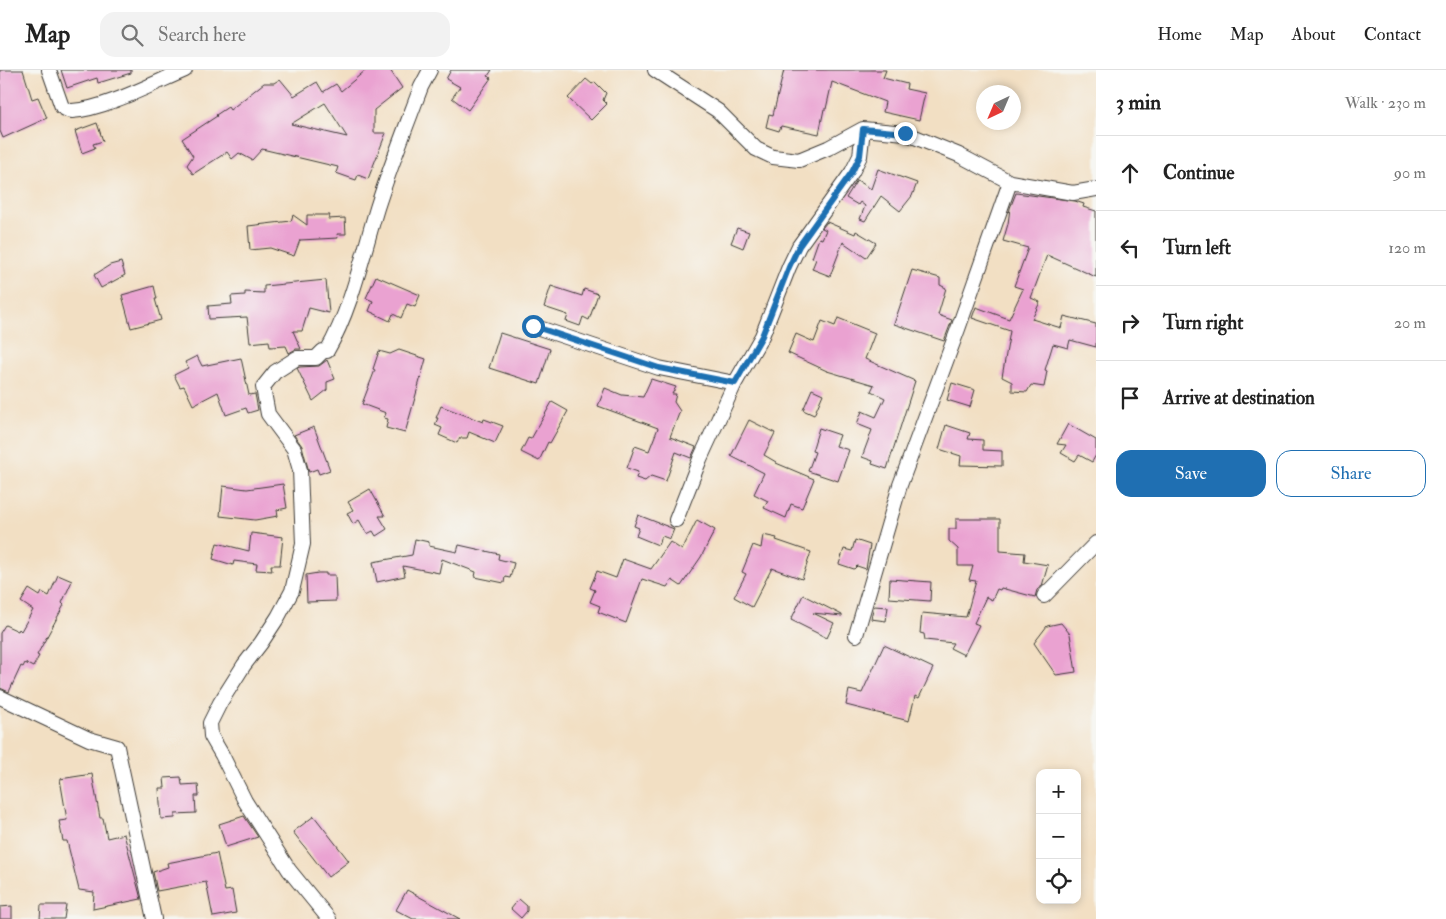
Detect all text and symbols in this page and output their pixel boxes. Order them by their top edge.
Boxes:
search box [100,12,450,57]
text: Map [25,19,70,50]
icon: search [118,21,146,49]
text: Search here [158,23,246,47]
text: Home [1157,23,1202,46]
text: Map [1230,23,1264,46]
text: About [1292,23,1336,46]
text: Contact [1364,23,1421,46]
north arrow [976,85,1021,130]
text: 3 min [1116,89,1161,116]
text: Walk · 230 m [1345,93,1426,113]
route end [894,122,917,145]
icon: ahead [1116,159,1144,187]
text: Continue [1163,161,1234,185]
text: 90 m [1394,163,1426,183]
icon: left [1116,234,1144,262]
text: Turn left [1163,236,1231,260]
text: 120 m [1388,238,1426,258]
icon: right [1116,309,1144,337]
text: Turn right [1163,311,1243,335]
text: 20 m [1394,313,1426,333]
route start [522,315,545,338]
icon: arrive [1116,384,1144,412]
text: Arrive at destination [1163,386,1315,410]
button: Save [1116,450,1266,497]
button: Share [1276,450,1426,497]
map controls [1036,769,1081,904]
button: + [1036,769,1081,814]
button: − [1036,814,1081,859]
button: locate [1036,859,1081,904]

